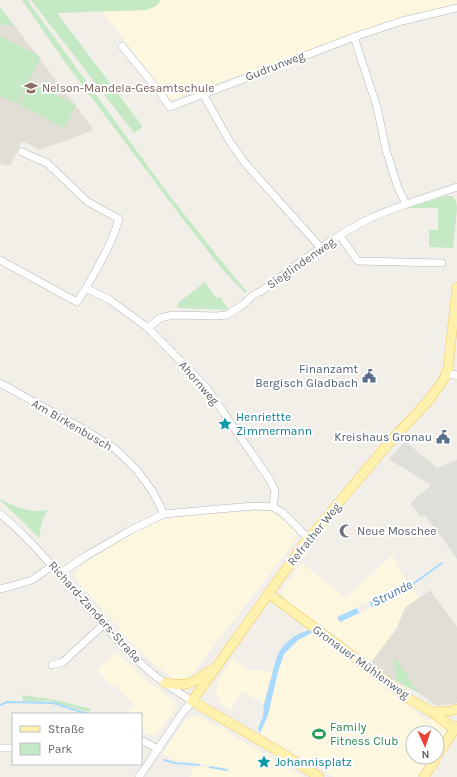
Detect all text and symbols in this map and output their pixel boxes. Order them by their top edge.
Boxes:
street label: Gudrunweg [243,48,307,84]
school or university icon: Nelson-Mandela-Gesamtschule [23,80,39,96]
place label: Nelson-Mandela-Gesamtschule [42,81,215,95]
street label: Sieglindenweg [264,234,338,292]
street label: Ahornweg [176,358,222,408]
place label: Finanzamt Bergisch Gladbach [255,362,358,390]
public building icon: Finanzamt Bergisch Gladbach [361,368,377,384]
street label: Am Birkenbusch [29,396,115,454]
place label: Henriettte Zimmermann [236,410,312,438]
place icon: Henriettte Zimmermann [217,416,233,432]
public building icon: Kreishaus Gronau [435,429,451,445]
place label: Kreishaus Gronau [334,430,432,444]
street label: Refrather Weg [284,500,344,568]
mosque icon: Neue Moschee [338,523,354,539]
place label: Neue Moschee [357,524,436,538]
street label: Richard-Zanders-Straße [46,558,144,666]
water label: Strunde [369,577,415,609]
street label: Gronauer Mühlenweg [310,622,412,702]
legend [12,713,142,765]
place label: Family Fitness Club [330,720,398,748]
text: Straße [48,722,84,736]
north arrow [405,725,445,765]
sports icon: Family Fitness Club [311,726,327,742]
text: Park [48,742,73,756]
text: N [421,748,430,761]
place icon: Johannisplatz [256,754,272,770]
place label: Johannisplatz [275,755,352,769]

